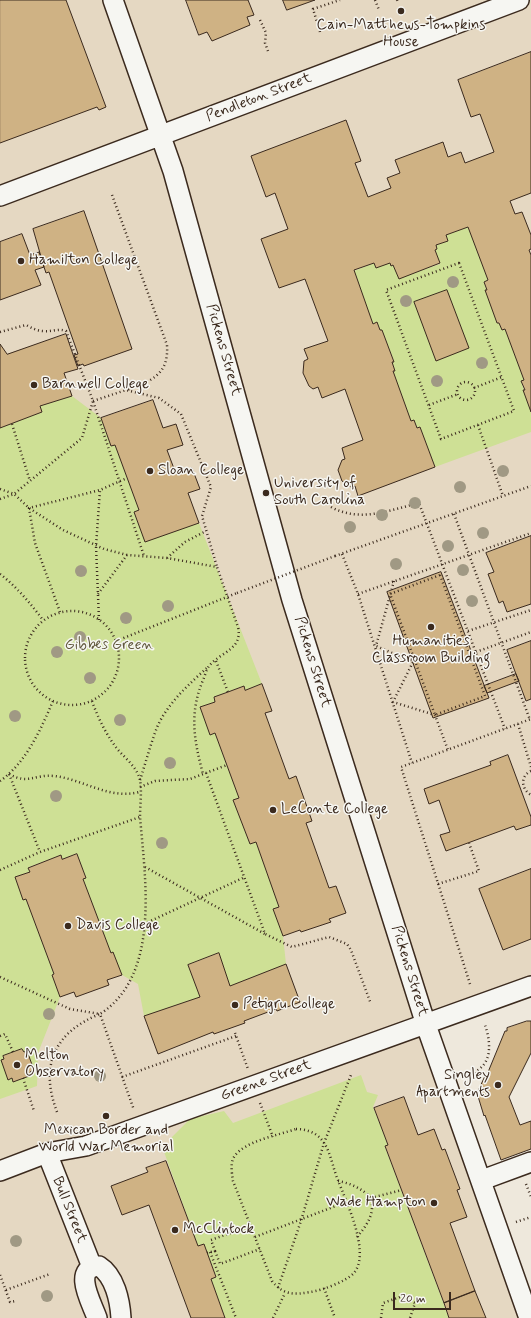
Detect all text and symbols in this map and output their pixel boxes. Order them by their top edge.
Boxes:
marker: Cain-Matthews-Tompkins House [396,6,406,16]
place label: Cain-Matthews-Tompkins House [317,17,485,52]
street label: Pendleton Street [204,70,314,126]
place label: Hamilton College [29,252,138,270]
marker: Hamilton College [16,256,26,266]
street label: Pickens Street [201,302,245,398]
place label: Barnwell College [42,376,149,394]
marker: Barnwell College [29,380,39,390]
place label: Sloan College [158,462,244,480]
marker: Sloan College [145,466,155,476]
place label: University of South Carolina [274,475,365,510]
marker: University of South Carolina [261,488,271,498]
street label: Pickens Street [290,614,334,710]
marker: Humanities Classroom Building [426,622,436,632]
place label: Humanities Classroom Building [372,633,490,668]
park label: Gibbes Green [65,637,153,655]
place label: LeConte College [281,801,388,819]
marker: LeConte College [268,805,278,815]
place label: Davis College [76,917,159,935]
marker: Davis College [63,921,73,931]
street label: Pickens Street [387,923,431,1019]
place label: Petigru College [243,996,335,1014]
marker: Petigru College [230,1000,240,1010]
place label: Melton Observatory [25,1047,104,1082]
street label: Greene Street [218,1056,314,1106]
marker: Melton Observatory [12,1060,22,1070]
place label: Singley Apartments [416,1067,490,1102]
marker: Singley Apartments [493,1080,503,1090]
marker: Mexican Border and World War Memorial [101,1111,111,1121]
place label: Mexican Border and World War Memorial [38,1122,174,1157]
street label: Bull Street [48,1174,90,1246]
place label: Wade Hampton [326,1194,426,1212]
marker: Wade Hampton [429,1198,439,1208]
place label: McClintock [183,1221,254,1239]
marker: McClintock [170,1225,180,1235]
scale bar [395,1284,453,1310]
text: 20 m [400,1291,426,1307]

